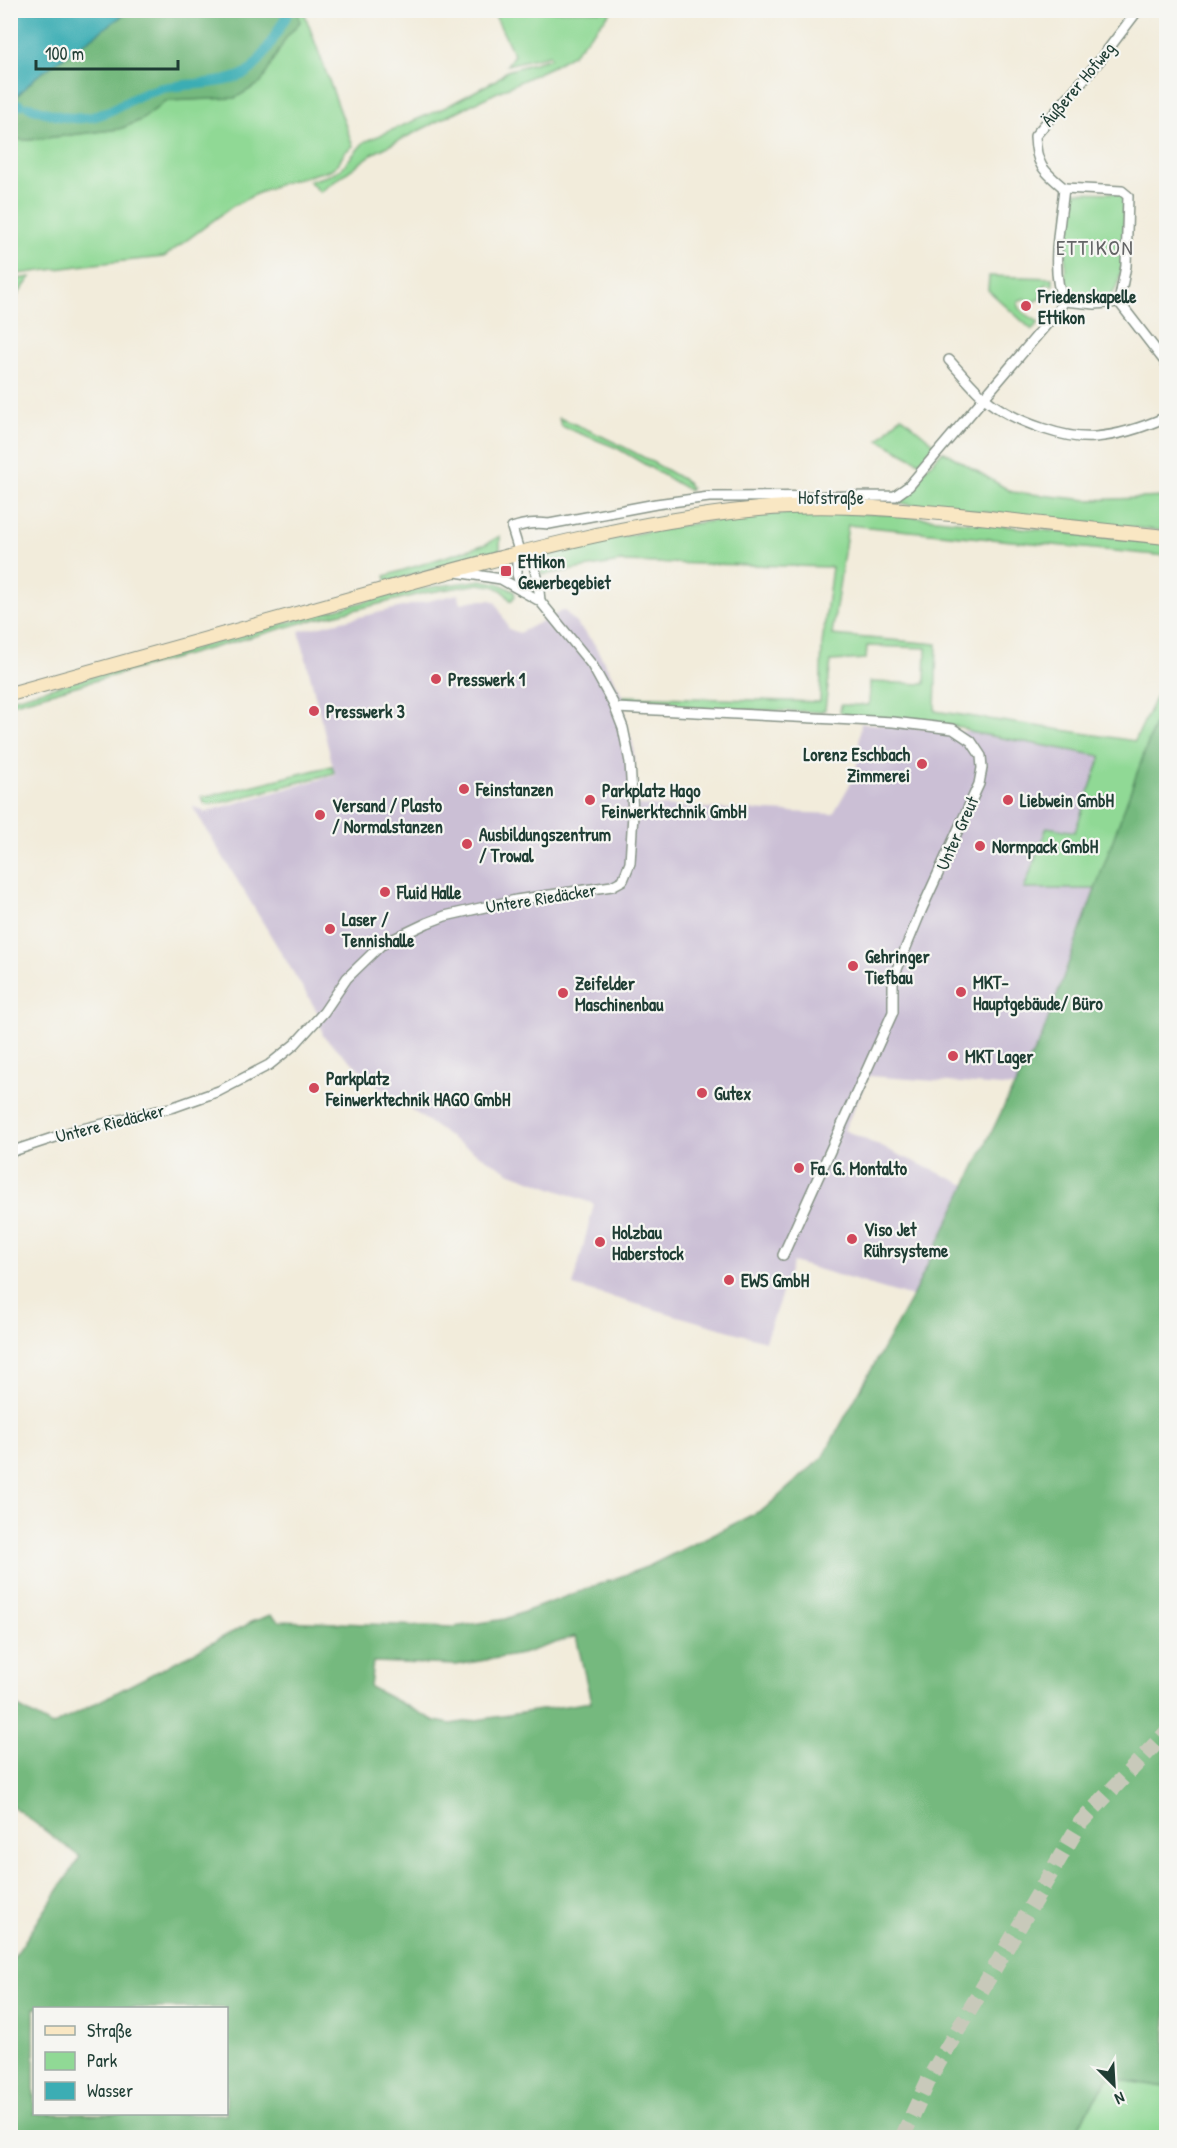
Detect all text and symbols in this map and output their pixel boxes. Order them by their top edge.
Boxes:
scale bar [36,33,178,71]
street label: Äußerer Hofweg [1035,36,1121,132]
text: 100 m [45,41,84,66]
district label: ETTIKON [1056,233,1134,262]
place label: Friedenskapelle Ettikon [1037,284,1137,330]
marker: Friedenskapelle Ettikon [1019,299,1033,313]
street label: Hofstraße [798,485,864,510]
place label: Ettikon Gewerbegebiet [518,549,612,596]
marker: Ettikon Gewerbegebiet [499,564,513,578]
place label: Presswerk 1 [448,667,526,692]
marker: Presswerk 1 [429,672,443,686]
place label: Presswerk 3 [326,699,405,724]
marker: Presswerk 3 [307,704,321,718]
place label: Lorenz Eschbach Zimmerei [804,742,910,788]
marker: Lorenz Eschbach Zimmerei [915,757,929,771]
place label: Feinstanzen [475,777,553,802]
place label: Parkplatz Hago Feinwerktechnik GmbH [601,778,747,824]
marker: Feinstanzen [457,782,471,796]
place label: Liebwein GmbH [1020,788,1114,813]
street label: Unter Greut [930,791,985,874]
place label: Versand / Plasto / Normalstanzen [332,793,443,839]
marker: Parkplatz Hago Feinwerktechnik GmbH [583,793,597,807]
marker: Liebwein GmbH [1001,793,1015,807]
marker: Versand / Plasto / Normalstanzen [313,808,327,822]
place label: Ausbildungszentrum / Trowal [479,822,611,868]
place label: Normpack GmbH [992,834,1099,860]
marker: Ausbildungszentrum / Trowal [460,837,474,851]
marker: Normpack GmbH [973,839,987,853]
street label: Untere Riedäcker [484,877,598,919]
place label: Fluid Halle [396,880,462,905]
marker: Fluid Halle [378,885,392,899]
place label: Laser / Tennishalle [341,907,415,953]
marker: Laser / Tennishalle [323,922,337,936]
place label: Gehringer Tiefbau [864,944,930,990]
marker: Gehringer Tiefbau [846,959,860,973]
place label: MKT- Hauptgebäude/ Büro [973,970,1104,1017]
place label: Zeifelder Maschinenbau [575,971,664,1017]
marker: MKT- Hauptgebäude/ Büro [954,985,968,999]
marker: Zeifelder Maschinenbau [556,986,570,1000]
place label: MKT Lager [965,1044,1034,1070]
marker: MKT Lager [946,1049,960,1063]
place label: Parkplatz Feinwerktechnik HAGO GmbH [325,1066,511,1112]
marker: Parkplatz Feinwerktechnik HAGO GmbH [307,1081,321,1095]
place label: Gutex [714,1081,751,1106]
marker: Gutex [695,1086,709,1100]
street label: Untere Riedäcker [53,1097,167,1149]
place label: Fa. G. Montalto [810,1156,908,1181]
marker: Fa. G. Montalto [792,1161,806,1175]
place label: Viso Jet Rührsysteme [864,1217,949,1264]
place label: Holzbau Haberstock [612,1220,684,1266]
marker: Viso Jet Rührsysteme [845,1232,859,1246]
marker: Holzbau Haberstock [593,1235,607,1249]
place label: EWS GmbH [741,1268,810,1293]
marker: EWS GmbH [722,1273,736,1287]
legend [33,2007,228,2115]
text: Straße [87,2018,132,2043]
text: Park [87,2048,118,2073]
north arrow [1084,2055,1144,2115]
text: Wasser [87,2078,133,2103]
text: N [1111,2087,1128,2111]

